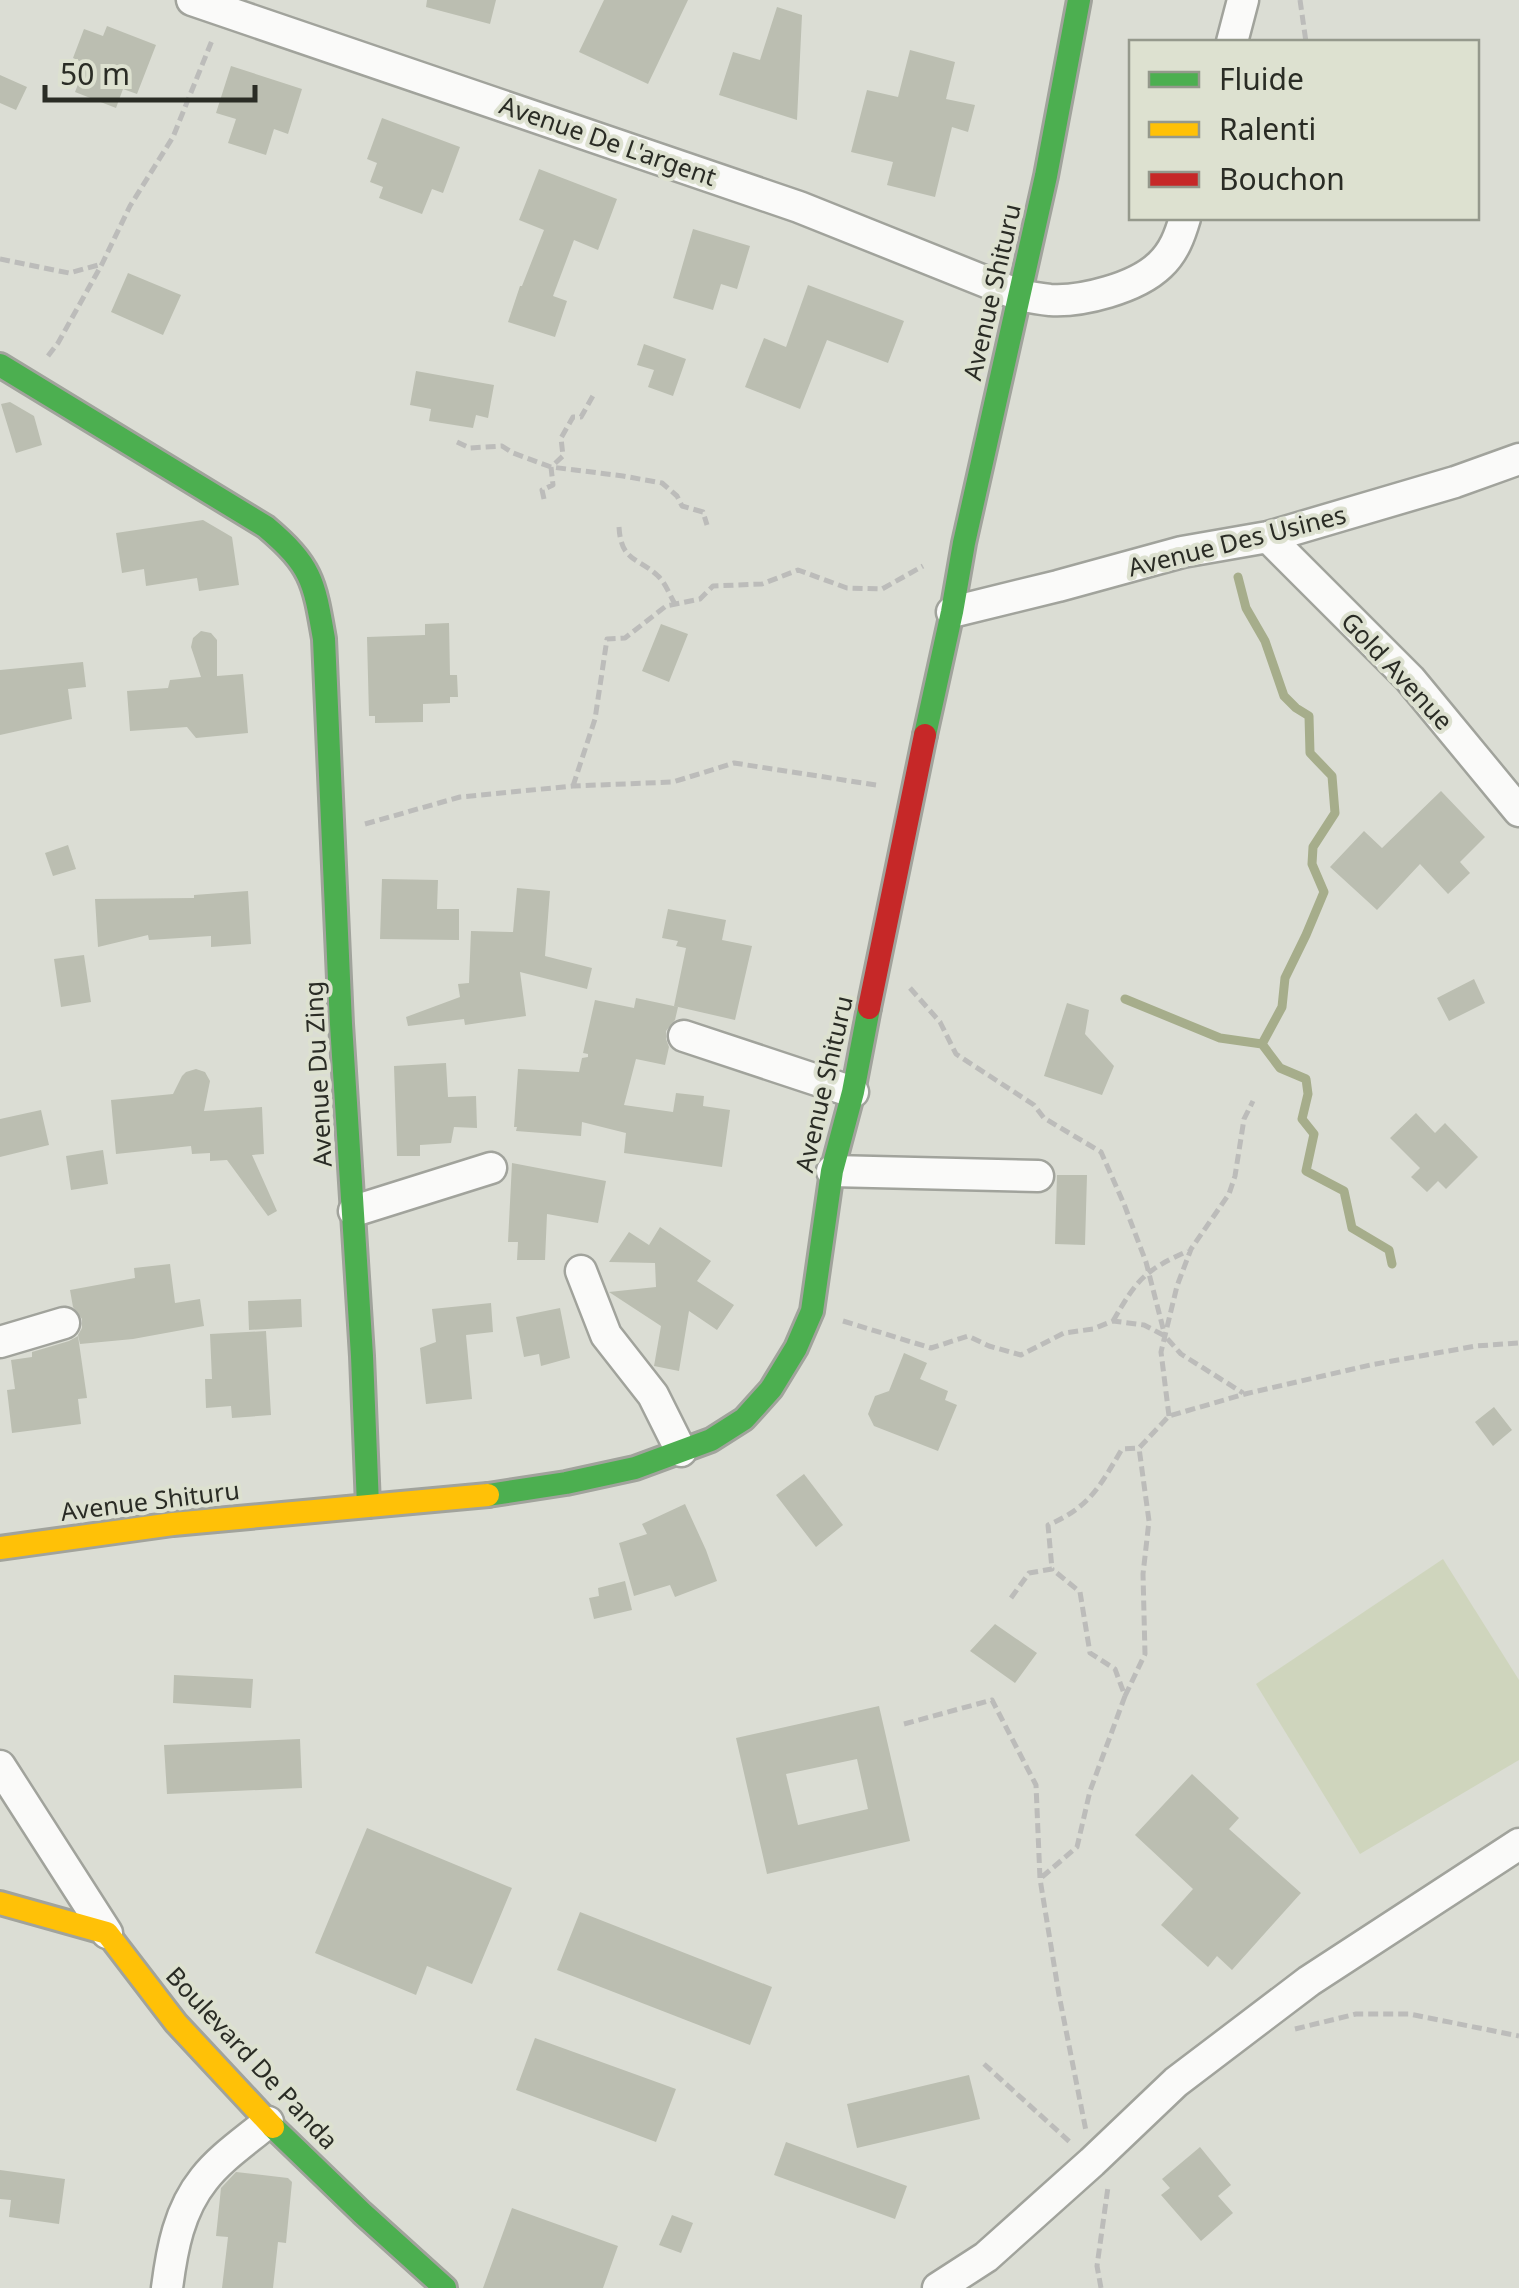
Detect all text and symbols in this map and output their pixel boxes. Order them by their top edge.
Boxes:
scale bar [45,40,255,102]
legend [1129,40,1479,220]
text: 50 m [60,53,130,94]
text: Fluide [1219,58,1304,99]
street label: Avenue De L'argent [496,87,721,193]
text: Ralenti [1219,108,1316,149]
text: Bouchon [1219,158,1345,199]
street label: Avenue Shituru [954,200,1028,383]
street label: Avenue Des Usines [1124,497,1349,584]
street label: Gold Avenue [1334,604,1461,737]
street label: Avenue Du Zing [295,980,339,1168]
street label: Avenue Shituru [786,992,860,1175]
street label: Avenue Shituru [58,1472,241,1528]
street label: Boulevard De Panda [159,1959,346,2156]

